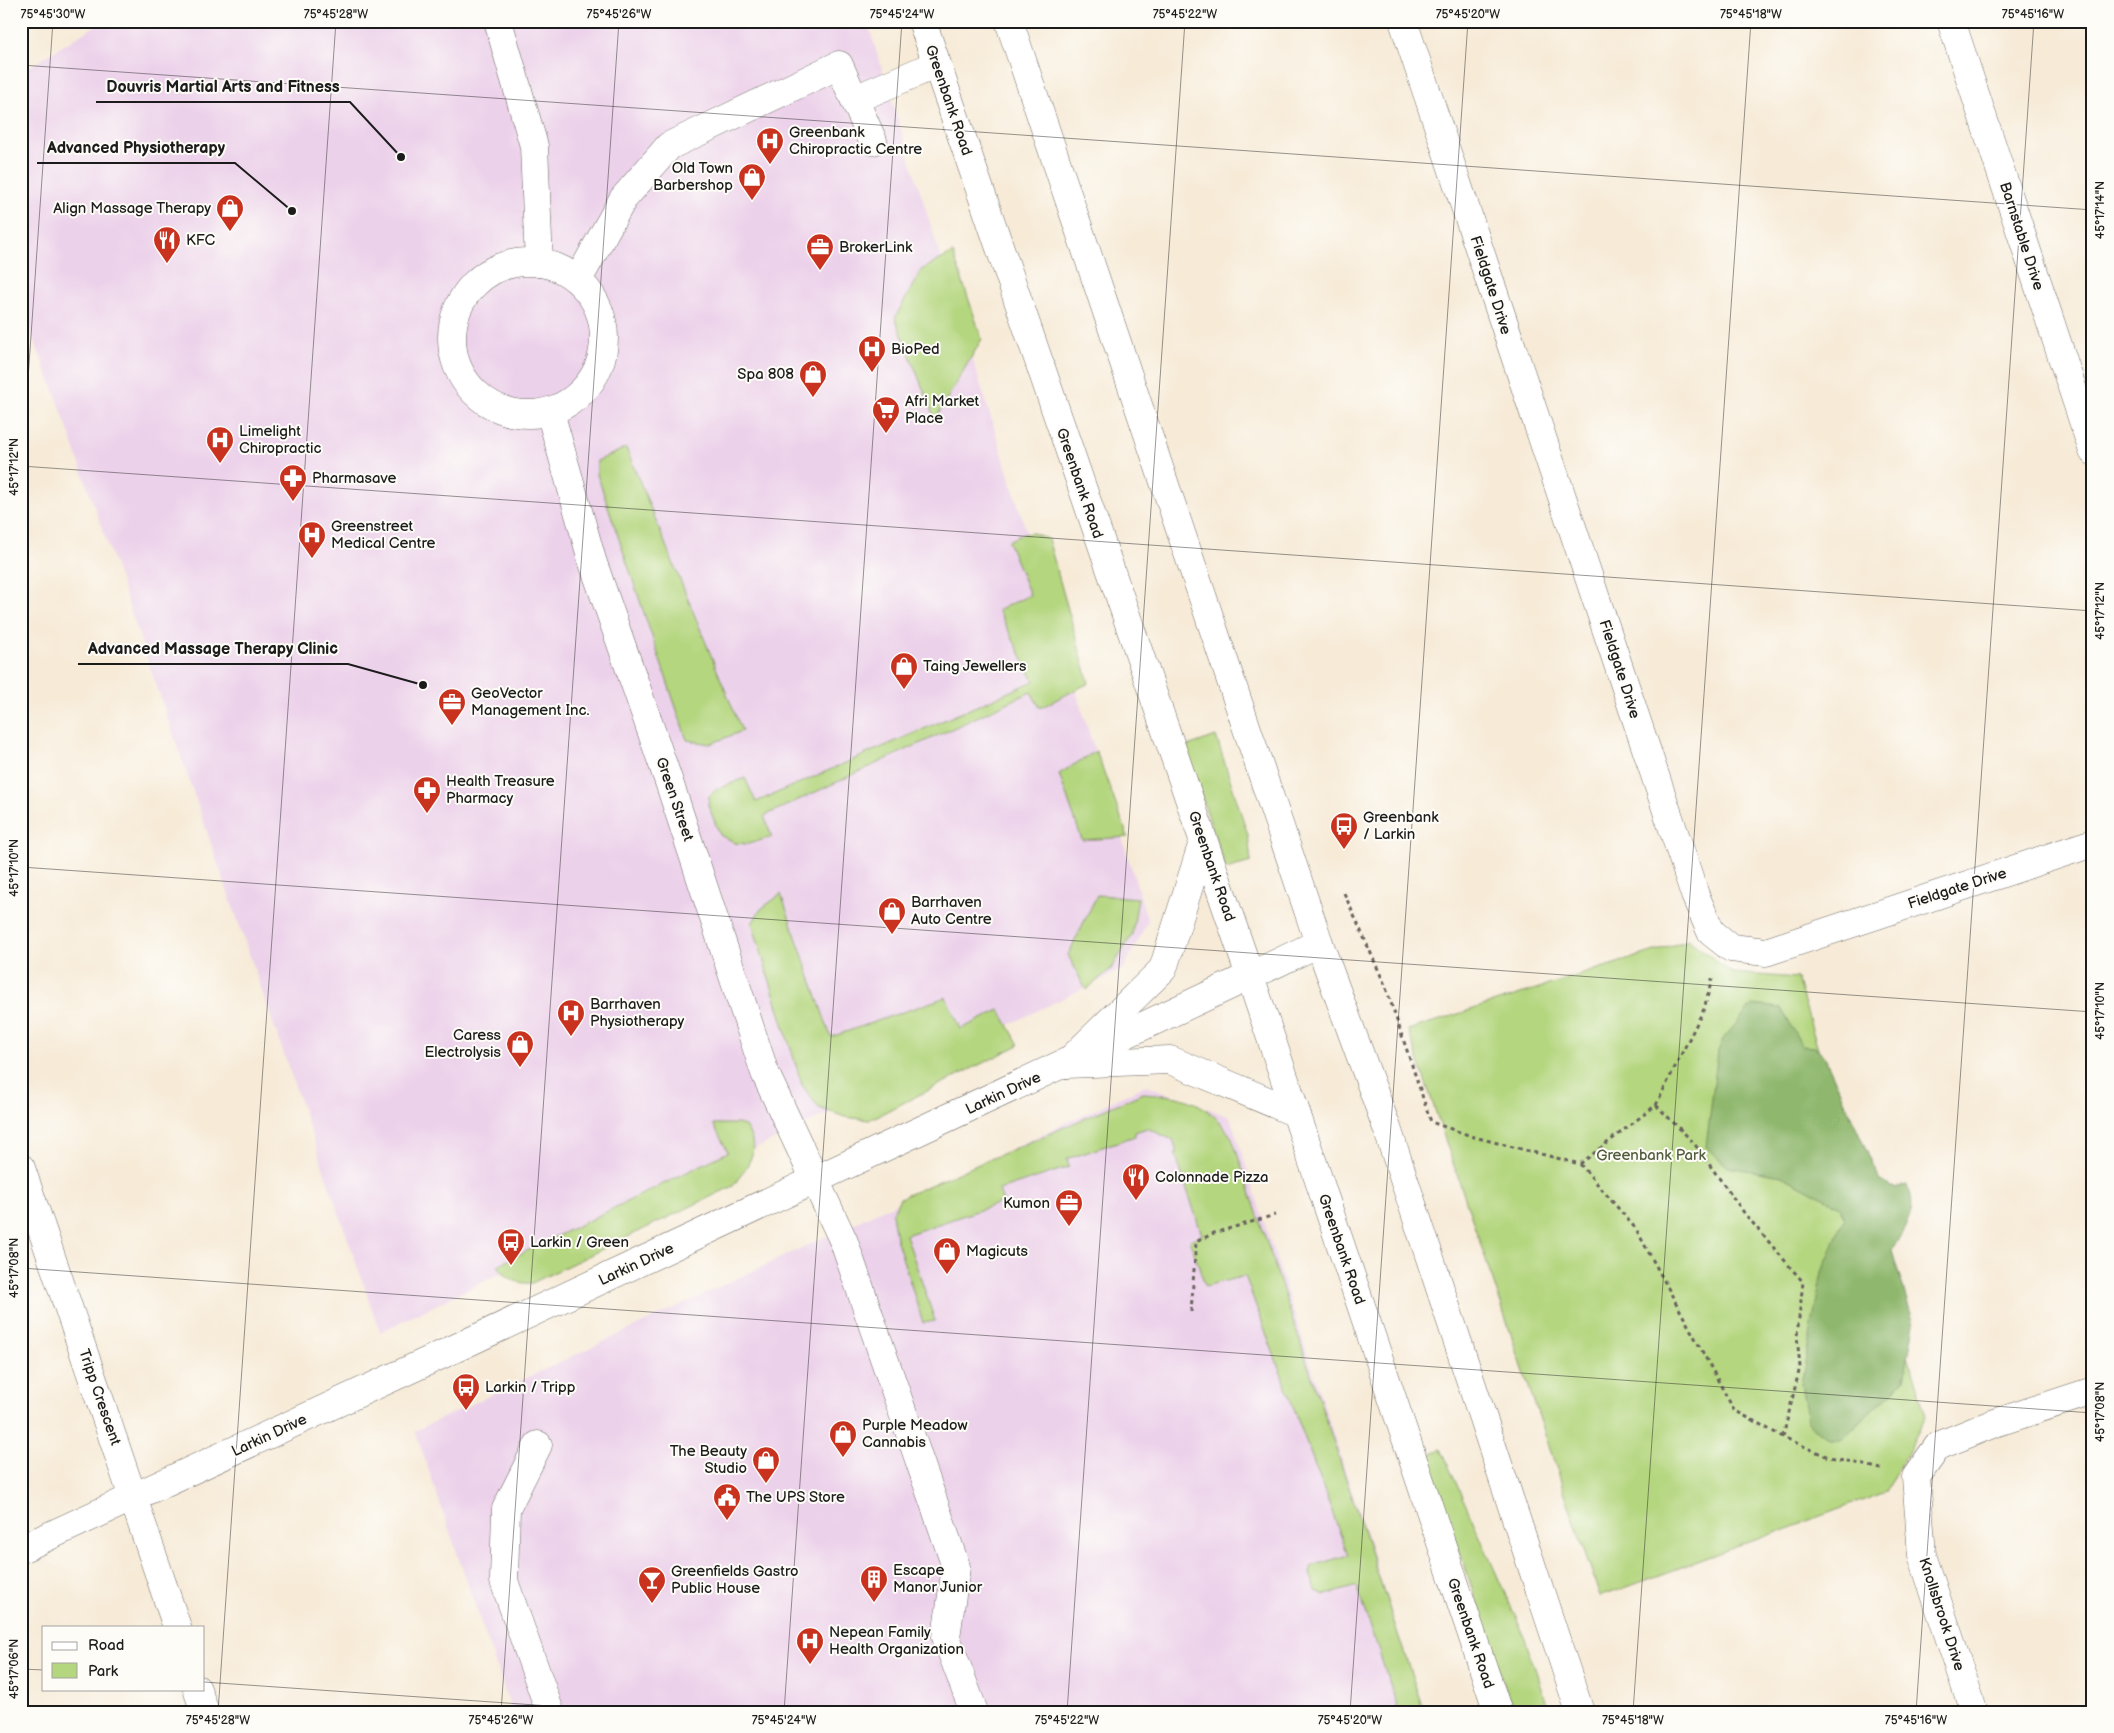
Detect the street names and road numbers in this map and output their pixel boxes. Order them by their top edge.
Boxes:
street label: Greenbank Road [921,42,976,158]
street label: Barnstable Drive [1995,180,2048,293]
street label: Fieldgate Drive [1466,233,1515,337]
street label: Greenbank Road [1052,425,1107,541]
street label: Fieldgate Drive [1595,617,1644,721]
street label: Green Street [651,755,698,844]
street label: Greenbank Road [1184,808,1239,924]
street label: Fieldgate Drive [1905,864,2009,913]
street label: Larkin Drive [963,1068,1044,1119]
street label: Greenbank Road [1314,1191,1369,1307]
street label: Larkin Drive [596,1239,677,1290]
street label: Tripp Crescent [74,1346,125,1448]
street label: Larkin Drive [229,1410,310,1461]
street label: Knollsbrook Drive [1914,1555,1969,1673]
street label: Greenbank Road [1443,1575,1498,1691]

